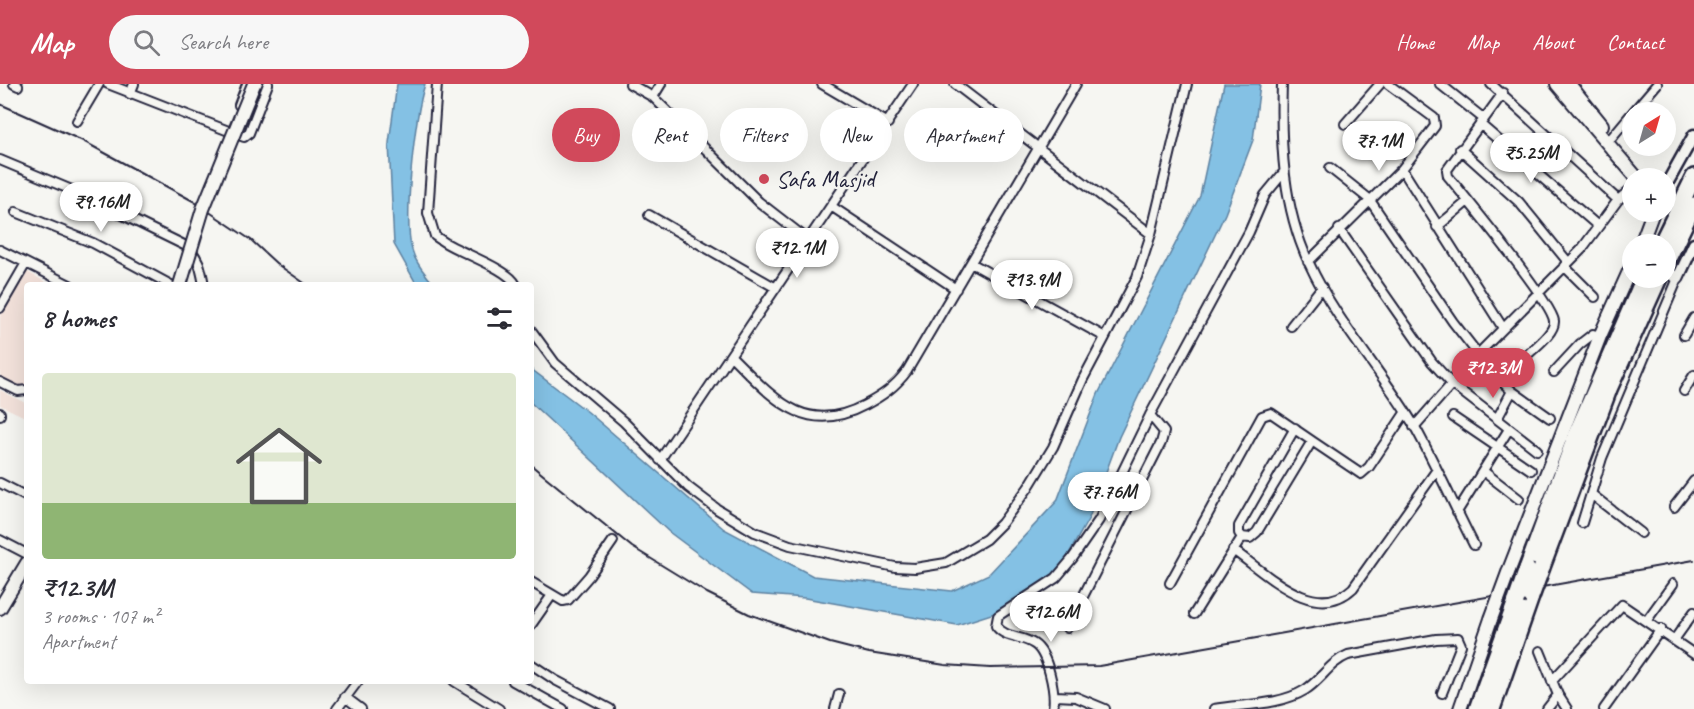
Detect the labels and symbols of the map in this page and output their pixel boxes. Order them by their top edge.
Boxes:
north arrow [1622,102,1676,156]
pin: ₹7.1M [1337,121,1421,172]
pin: ₹5.25M [1482,133,1580,184]
place label: Safa Masjid [776,164,878,194]
marker: Safa Masjid [757,172,771,186]
pin: ₹9.16M [52,182,150,233]
pin: ₹12.1M [748,228,846,279]
pin: ₹13.9M [983,260,1081,311]
pin: ₹12.3M [1444,348,1542,399]
pin: ₹7.76M [1060,472,1158,523]
pin: ₹12.6M [1002,592,1100,643]

